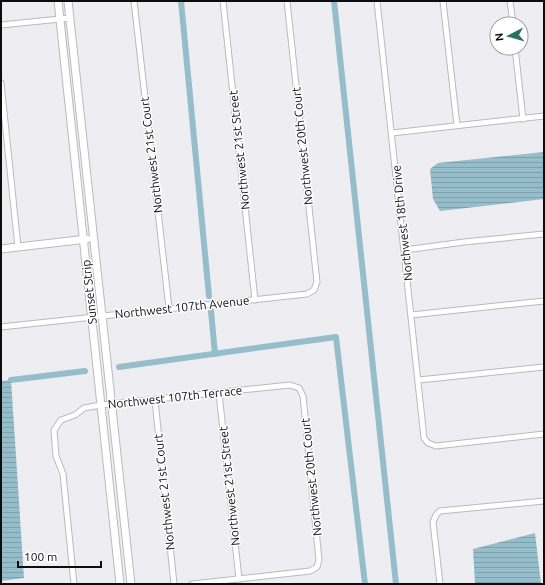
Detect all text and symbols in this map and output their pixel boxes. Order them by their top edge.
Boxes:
north arrow [489,16,529,56]
text: N [493,32,505,42]
street label: Northwest 20th Court [289,86,315,206]
street label: Northwest 21st Street [226,89,252,210]
street label: Northwest 21st Court [137,96,165,214]
street label: Northwest 18th Drive [389,164,415,282]
street label: Sunset Strip [79,259,99,325]
street label: Northwest 107th Avenue [114,293,250,321]
street label: Northwest 107th Terrace [107,383,243,411]
street label: Northwest 20th Court [298,417,324,537]
street label: Northwest 21st Street [216,425,242,546]
street label: Northwest 21st Court [151,433,177,551]
scale bar [18,543,101,569]
text: 100 m [24,550,57,563]

